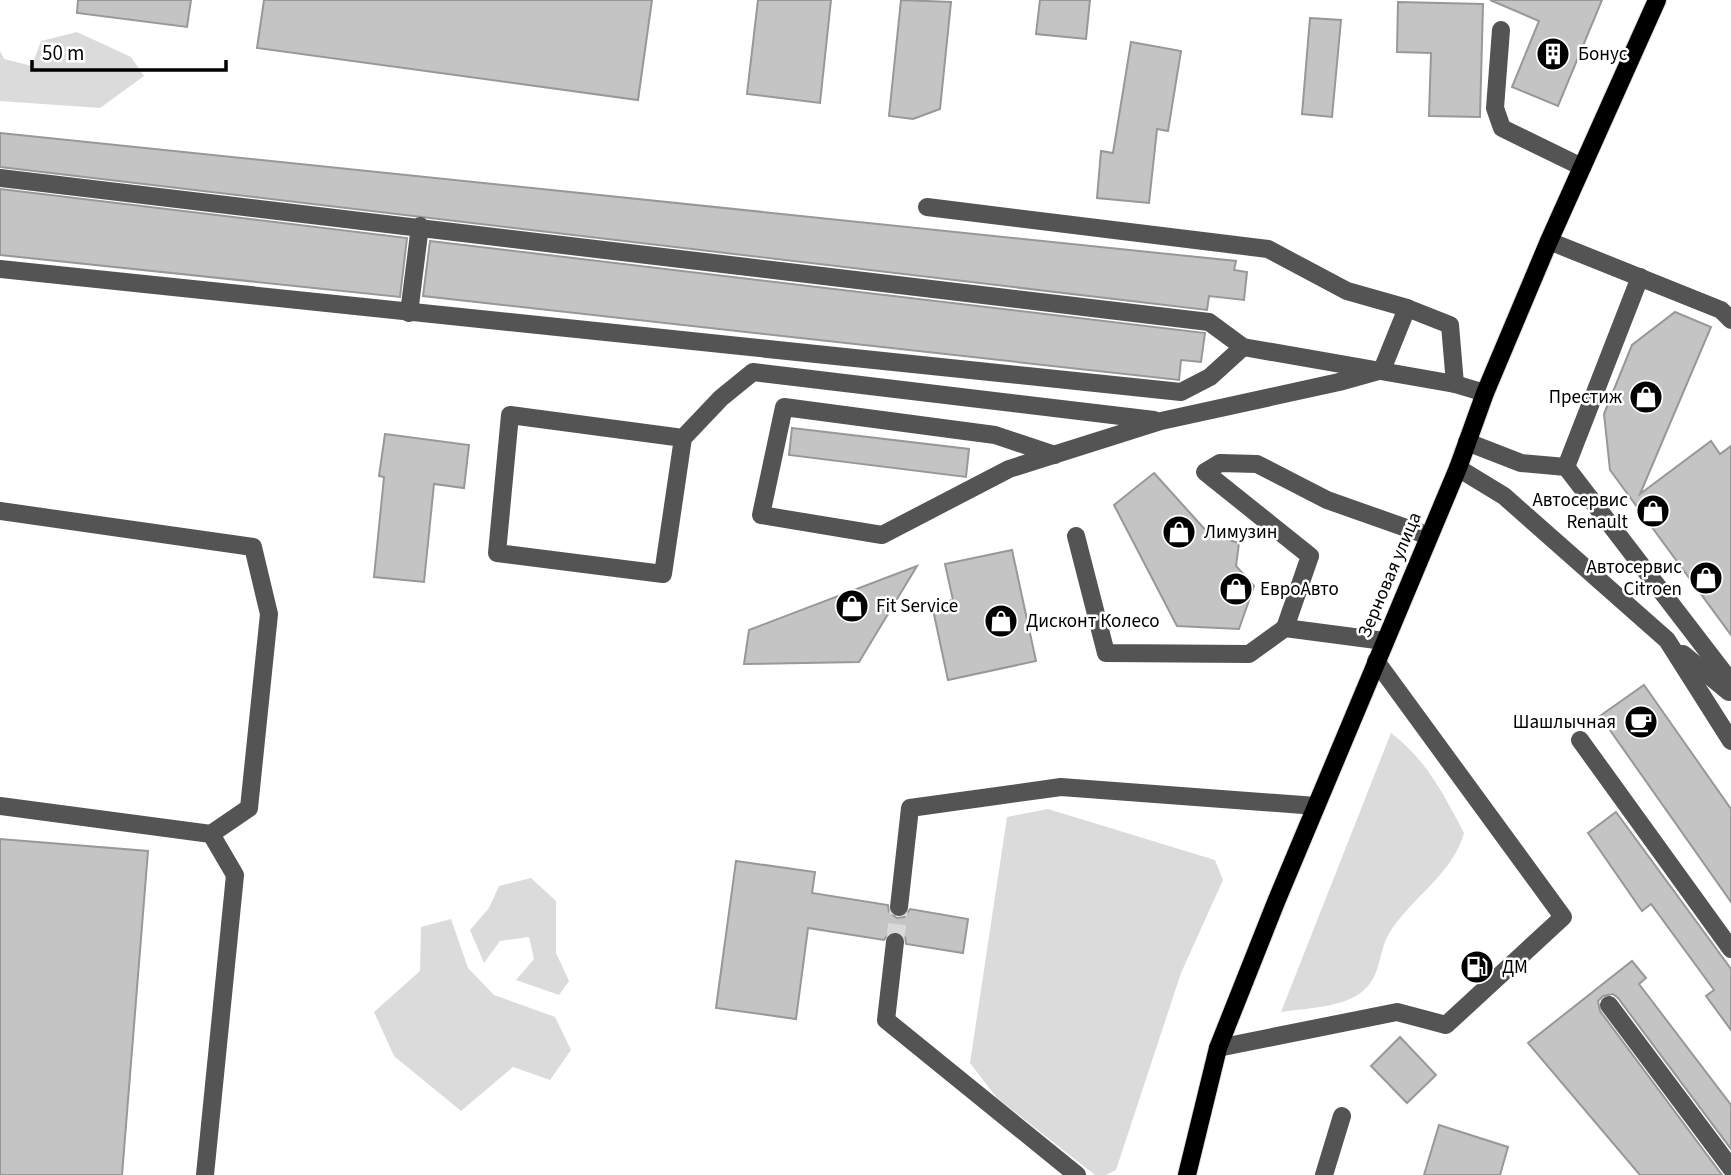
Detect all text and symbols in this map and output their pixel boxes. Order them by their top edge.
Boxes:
scale bar [32,28,226,72]
building icon: Бонус [1534,35,1572,73]
text: 50 m [42,38,84,68]
place label: Бонус [1578,41,1628,68]
shop icon: Престиж [1627,378,1665,416]
place label: Престиж [1549,384,1622,411]
place label: Автосервис Renault [1532,487,1629,536]
shop icon: Автосервис Renault [1634,492,1672,530]
street label: Зерновая улица [1351,508,1429,642]
shop icon: Лимузин [1160,513,1198,551]
place label: Лимузин [1204,519,1277,546]
place label: Автосервис Citroen [1586,554,1682,603]
shop icon: Автосервис Citroen [1687,559,1725,597]
shop icon: ЕвроАвто [1217,570,1255,608]
place label: ЕвроАвто [1260,576,1339,603]
shop icon: Fit Service [833,587,871,625]
place label: Fit Service [876,593,958,620]
shop icon: Дисконт Колесо [982,602,1020,640]
place label: Дисконт Колесо [1026,608,1160,635]
cafe icon: Шашлычная [1622,703,1660,741]
place label: Шашлычная [1513,709,1616,736]
fuel station icon: ДМ [1458,948,1496,986]
place label: ДМ [1502,954,1528,981]

